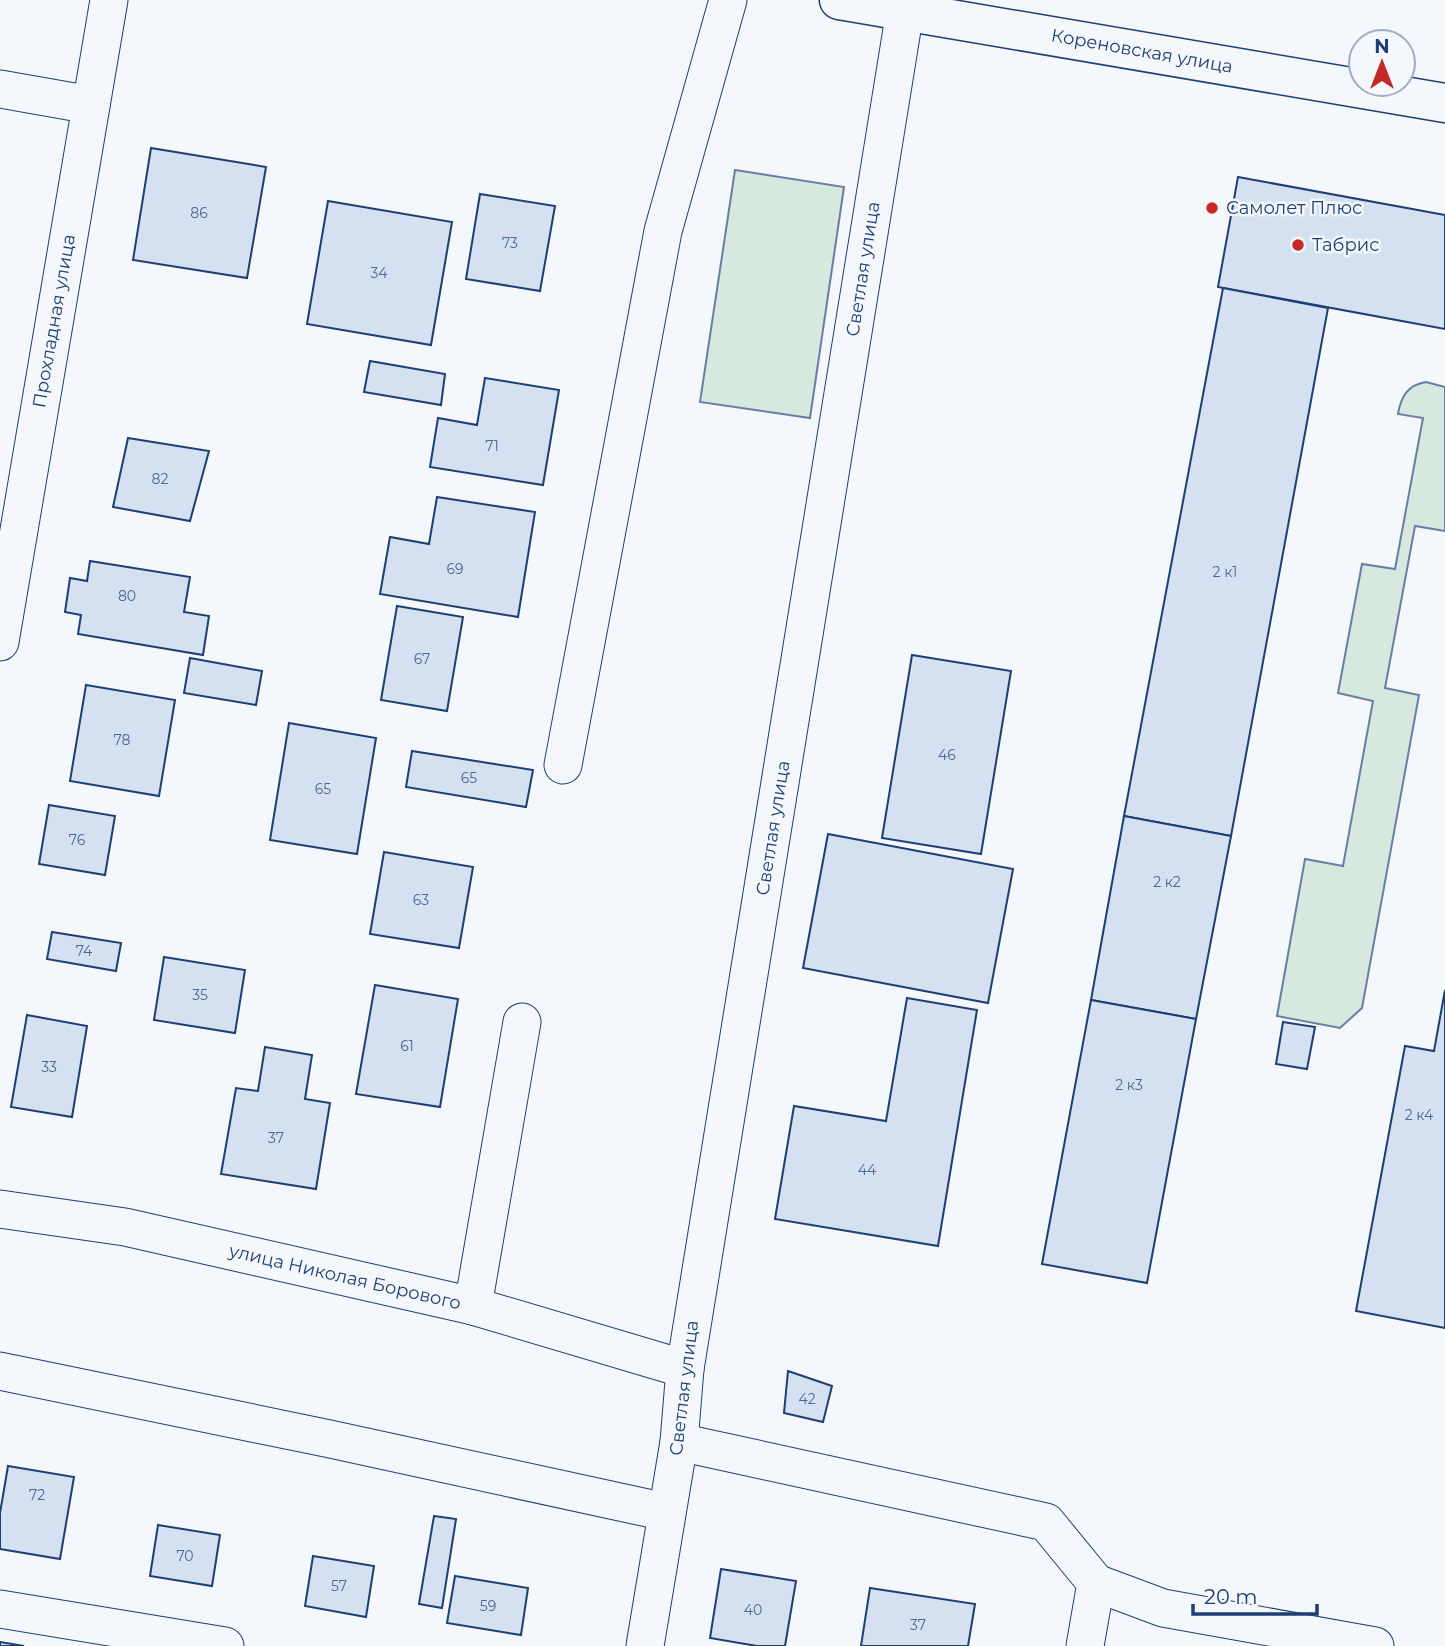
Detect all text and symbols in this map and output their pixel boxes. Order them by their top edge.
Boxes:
street label: Кореновская улица [1049,24,1235,78]
north arrow [1347,28,1417,98]
text: N [1374,35,1390,58]
place label: Самолет Плюс [1226,197,1362,219]
street label: Светлая улица [841,200,885,338]
marker: Самолет Плюс [1204,200,1220,216]
house number: 86 [190,204,208,222]
street label: Прохладная улица [28,232,80,410]
house number: 73 [502,234,518,252]
place label: Табрис [1312,234,1379,256]
marker: Табрис [1290,237,1306,253]
house number: 34 [370,264,388,282]
house number: 71 [485,437,499,455]
house number: 82 [152,470,168,488]
house number: 69 [446,560,464,578]
house number: 2 к1 [1213,563,1237,581]
house number: 80 [118,587,136,605]
house number: 67 [414,650,430,668]
house number: 78 [114,731,131,749]
house number: 46 [938,746,956,764]
street label: Светлая улица [751,759,795,897]
house number: 65 [461,769,477,787]
house number: 65 [315,780,331,798]
house number: 76 [69,831,86,849]
house number: 2 к2 [1153,873,1181,891]
house number: 63 [413,891,429,909]
house number: 74 [76,942,93,960]
house number: 35 [192,986,208,1004]
house number: 61 [400,1037,414,1055]
house number: 33 [41,1058,57,1076]
house number: 2 к3 [1115,1076,1143,1094]
house number: 2 к4 [1405,1106,1434,1124]
house number: 37 [268,1129,284,1147]
house number: 44 [858,1161,877,1179]
street label: улица Николая Борового [226,1239,463,1314]
street label: Светлая улица [665,1319,703,1457]
house number: 42 [798,1390,816,1408]
house number: 72 [29,1486,45,1504]
house number: 70 [176,1547,194,1565]
scale bar [1193,1572,1317,1616]
house number: 57 [331,1577,347,1595]
text: 20 m [1204,1584,1258,1609]
house number: 59 [480,1597,496,1615]
house number: 40 [744,1601,762,1619]
house number: 37 [910,1616,926,1634]

